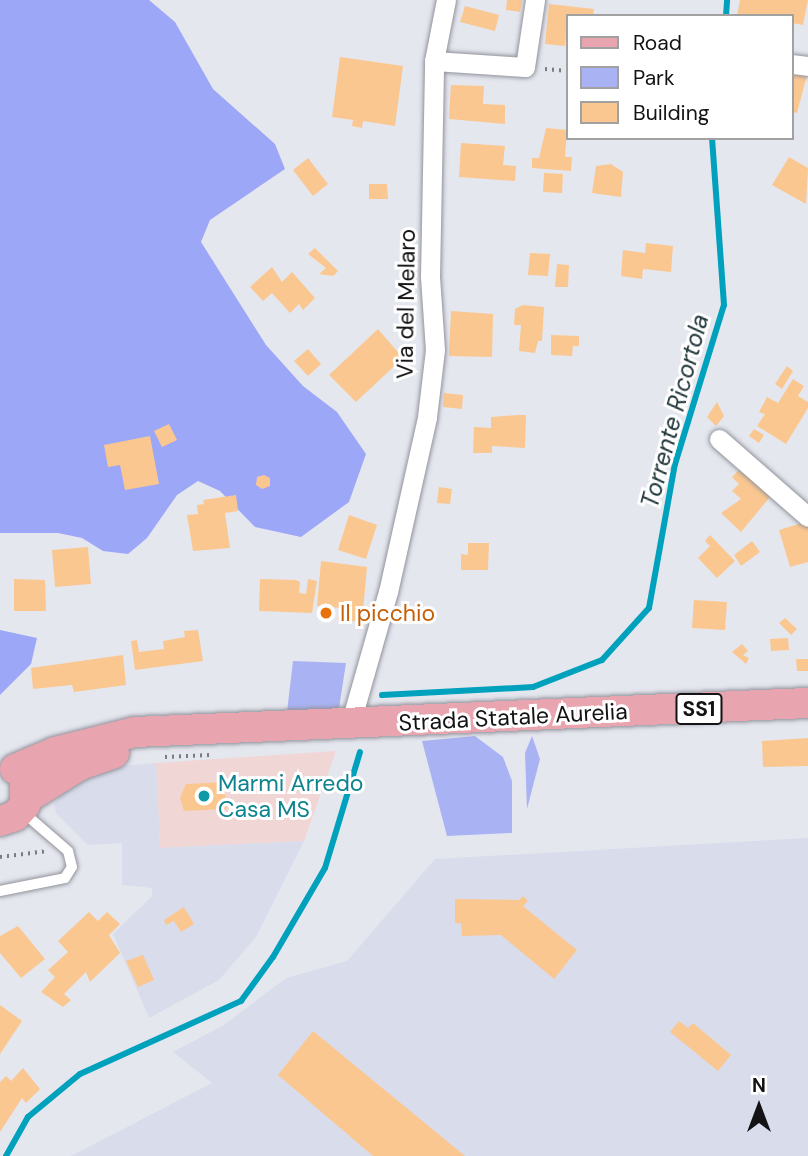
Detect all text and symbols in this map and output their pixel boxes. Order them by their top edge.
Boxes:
legend [566,14,794,140]
text: Road [633,29,682,57]
text: Park [633,64,674,92]
text: Building [633,99,709,127]
street label: Via del Melaro [391,229,421,379]
water label: Torrente Ricortola [635,311,715,511]
place label: Il picchio [340,599,435,627]
marker: Il picchio [318,605,334,621]
road number: SS1 [674,692,724,726]
street label: Strada Statale Aurelia [398,697,628,737]
place label: Marmi Arredo Casa MS [218,769,363,823]
marker: Marmi Arredo Casa MS [196,788,212,804]
north arrow [724,1072,794,1142]
text: N [752,1073,766,1098]

